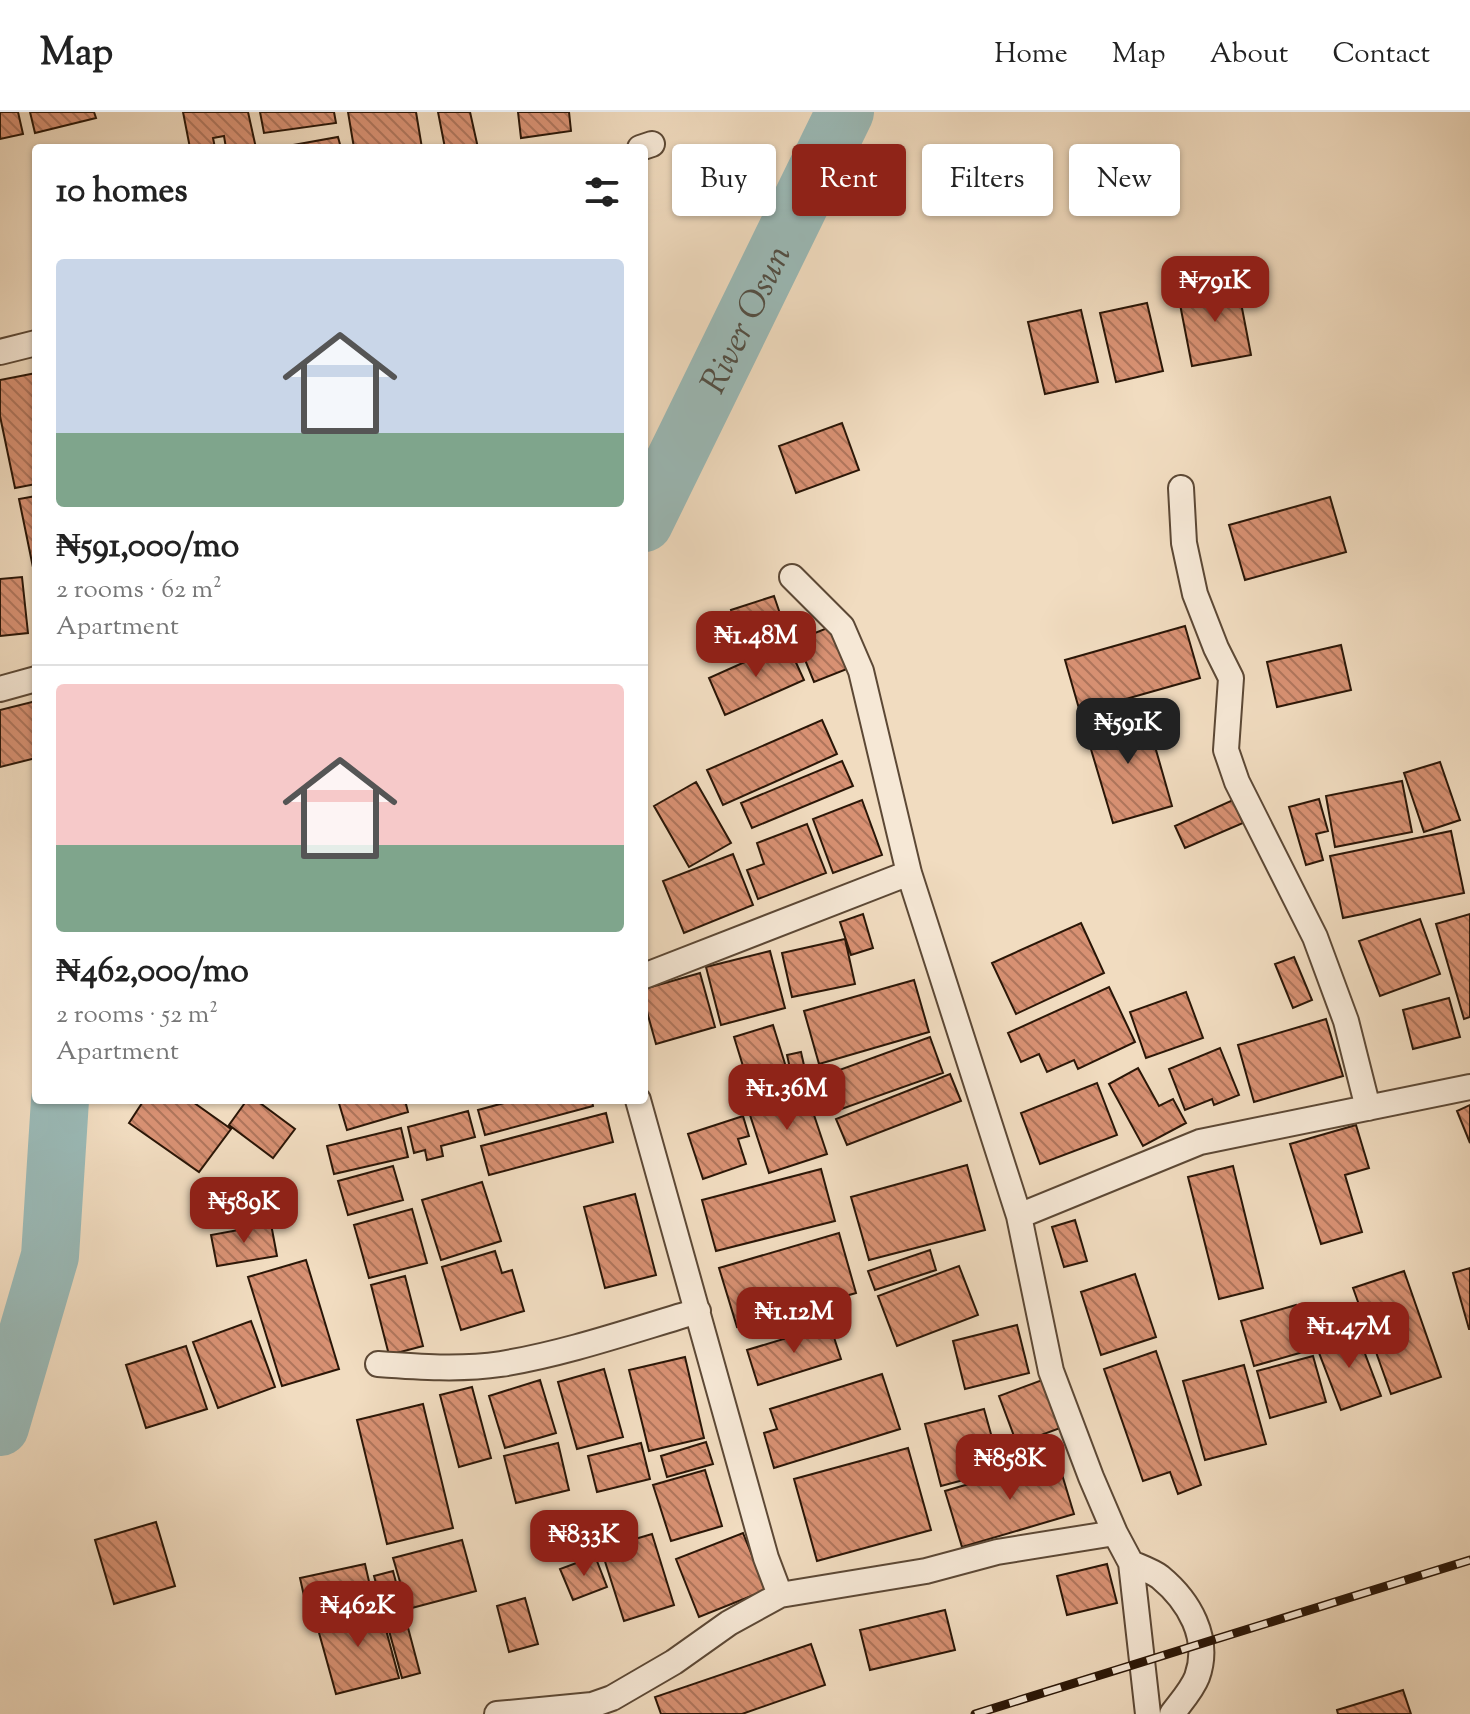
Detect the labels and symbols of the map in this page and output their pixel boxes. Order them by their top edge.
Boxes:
water label: River Osun [689,237,806,403]
pin: ₦791K [1159,256,1271,324]
pin: ₦1.48M [691,611,821,679]
pin: ₦591K [1072,698,1184,766]
pin: ₦1.36M [722,1064,852,1132]
pin: ₦589K [188,1177,300,1245]
pin: ₦1.12M [729,1287,859,1355]
pin: ₦1.47M [1284,1302,1414,1370]
pin: ₦858K [954,1434,1066,1502]
pin: ₦833K [528,1510,640,1578]
pin: ₦462K [302,1581,414,1649]

